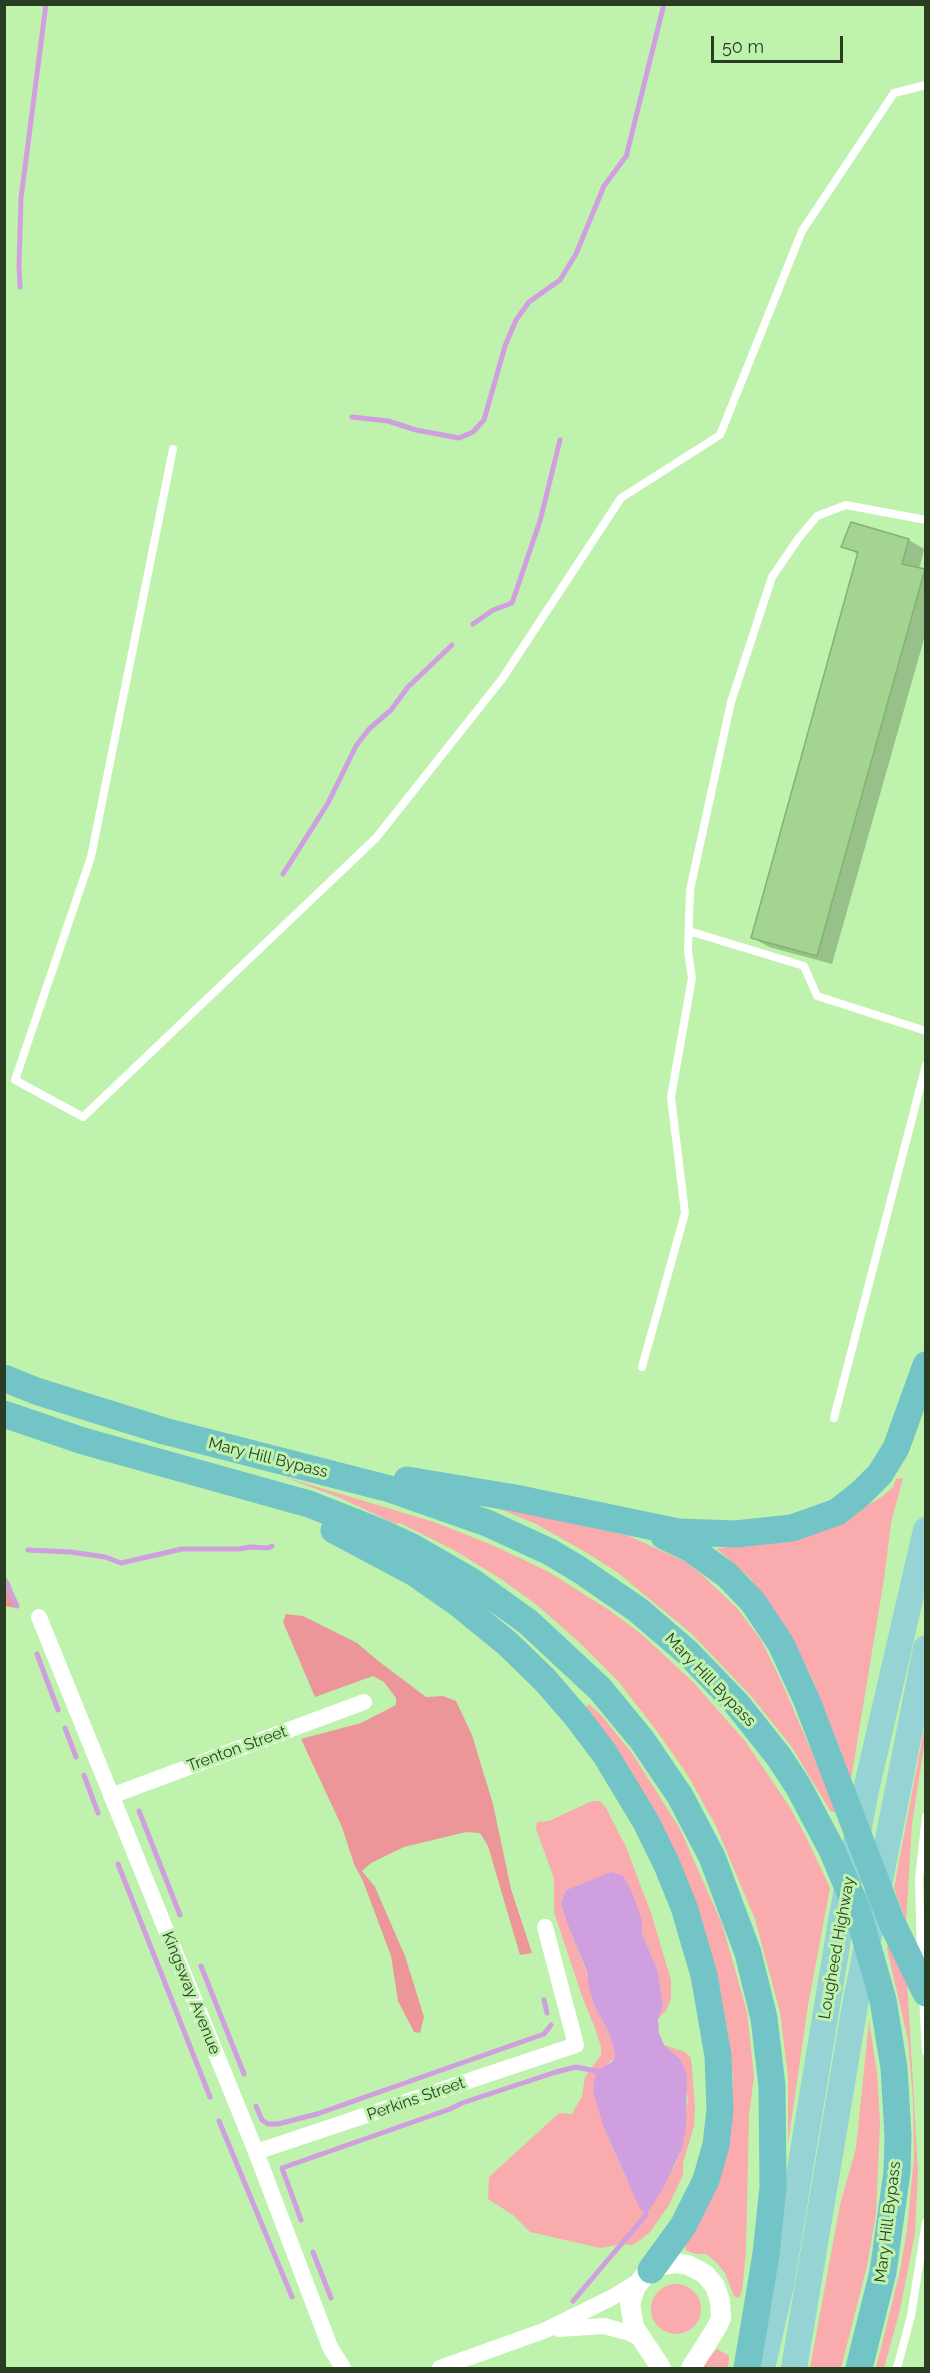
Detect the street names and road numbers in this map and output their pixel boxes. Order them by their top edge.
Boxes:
street label: Mary Hill Bypass [206,1434,330,1482]
street label: Mary Hill Bypass [661,1629,759,1731]
street label: Trenton Street [184,1722,290,1776]
street label: Lougheed Highway [815,1875,859,2021]
street label: Kingsway Avenue [158,1929,224,2057]
street label: Perkins Street [365,2073,467,2125]
street label: Mary Hill Bypass [871,2160,905,2284]

